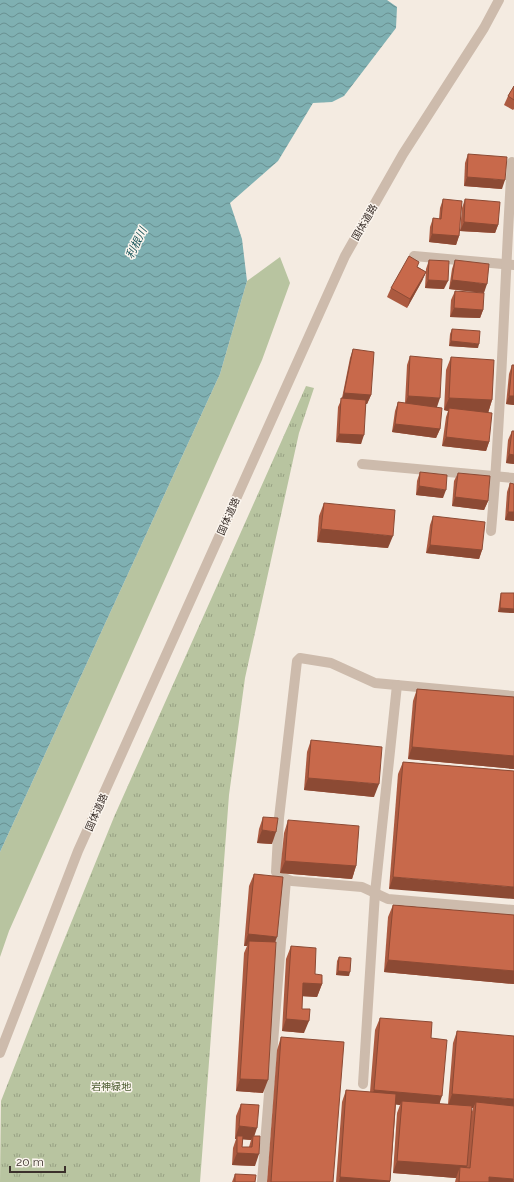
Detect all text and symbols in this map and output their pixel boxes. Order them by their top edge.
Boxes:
street label: 国体道路 [350,202,379,242]
water label: 利根川 [123,225,150,261]
street label: 国体道路 [215,496,242,537]
street label: 国体道路 [83,792,110,833]
park label: 岩神緑地 [91,1081,132,1092]
scale bar [10,1148,65,1174]
text: 20 m [16,1155,44,1169]

